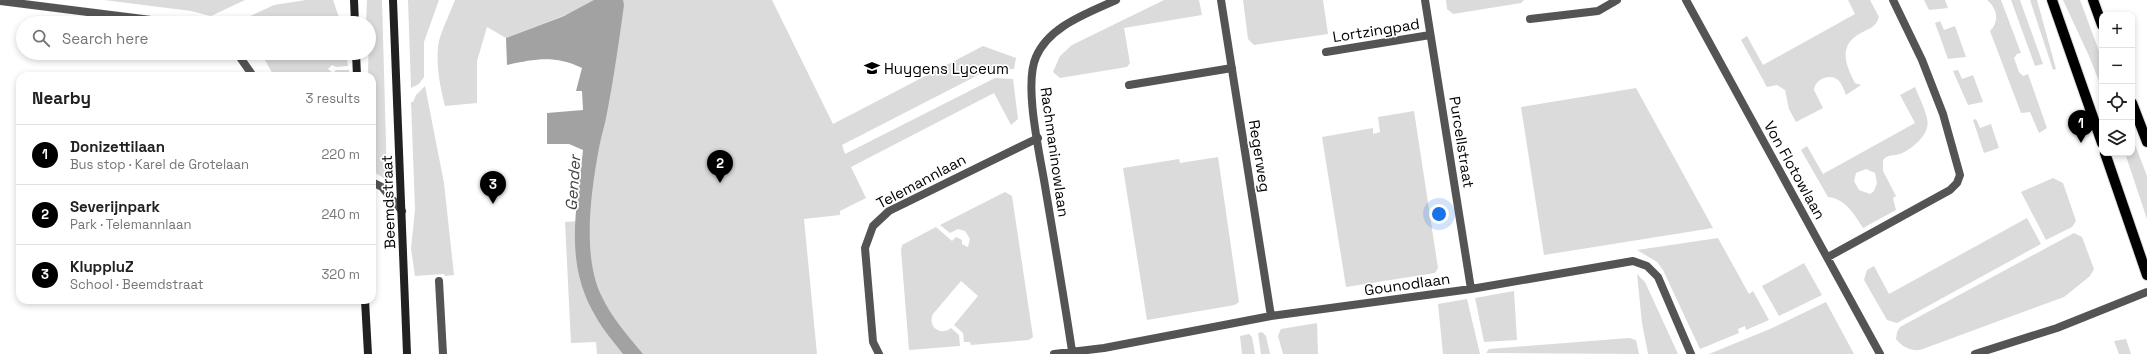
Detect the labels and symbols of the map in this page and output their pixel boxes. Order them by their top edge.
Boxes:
street label: Lortzingpad [1331,14,1421,46]
school or university icon: Huygens Lyceum [863,59,881,77]
place label: Huygens Lyceum [884,59,1009,78]
street label: Rachmaninowlaan [1036,86,1074,218]
street label: Purcellstraat [1445,95,1479,189]
pin: 1 [2068,110,2094,143]
street label: Von Flotowlaan [1760,117,1830,223]
street label: Regerweg [1245,119,1275,193]
street label: Telemannlaan [873,149,969,213]
pin: 2 [707,150,733,183]
water label: Gender [561,153,586,211]
street label: Beemdstraat [377,155,399,249]
pin: 3 [480,171,506,204]
your location [1429,204,1449,224]
street label: Gounodlaan [1363,269,1451,299]

